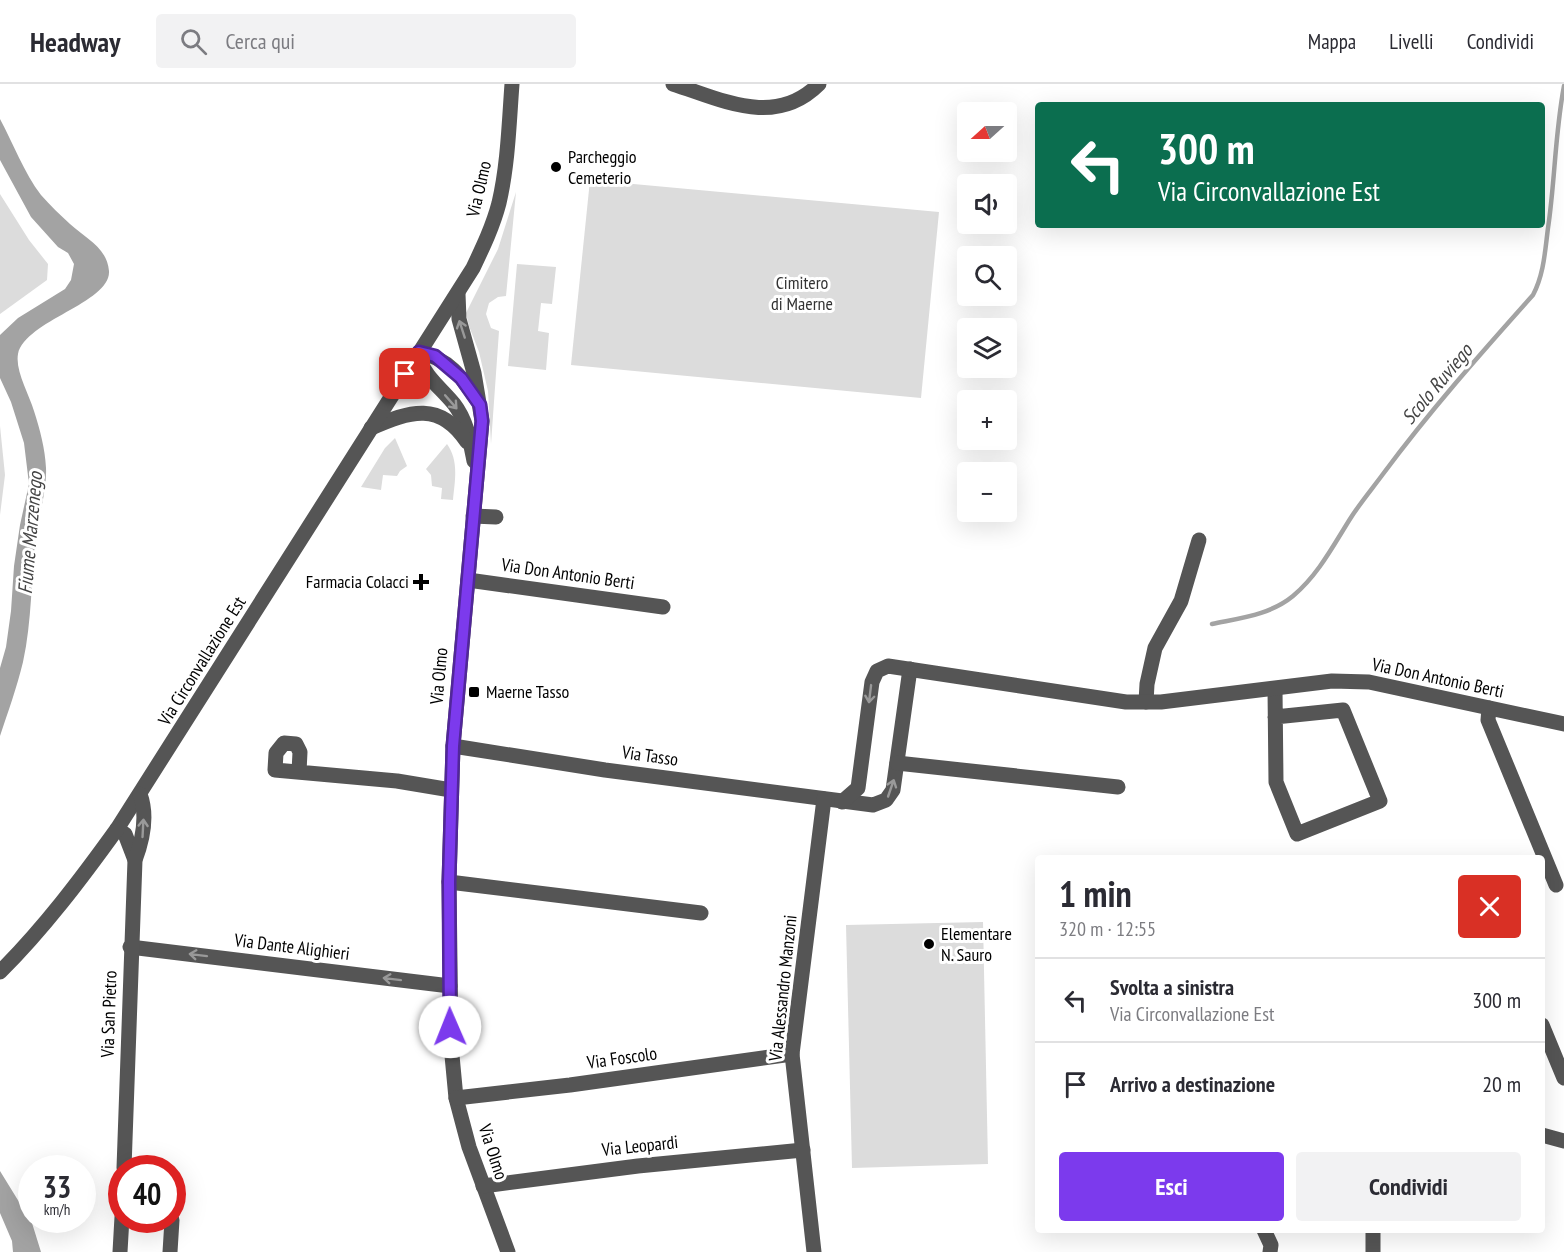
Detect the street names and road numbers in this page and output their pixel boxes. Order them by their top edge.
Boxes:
street label: Via Olmo [461,158,496,220]
street label: Via Don Antonio Berti [499,553,636,594]
street label: Via Circonvallazione Est [152,592,251,730]
street label: Via Olmo [424,646,452,706]
street label: Via Don Antonio Berti [1369,652,1506,703]
street label: Via Tasso [620,740,680,771]
street label: Via Alessandro Manzoni [763,914,802,1063]
street label: Via Dante Alighieri [232,928,351,965]
street label: Via San Pietro [95,970,122,1059]
street label: Via Foscolo [584,1041,659,1074]
street label: Via Olmo [473,1120,513,1183]
street label: Via Leopardi [600,1130,679,1161]

